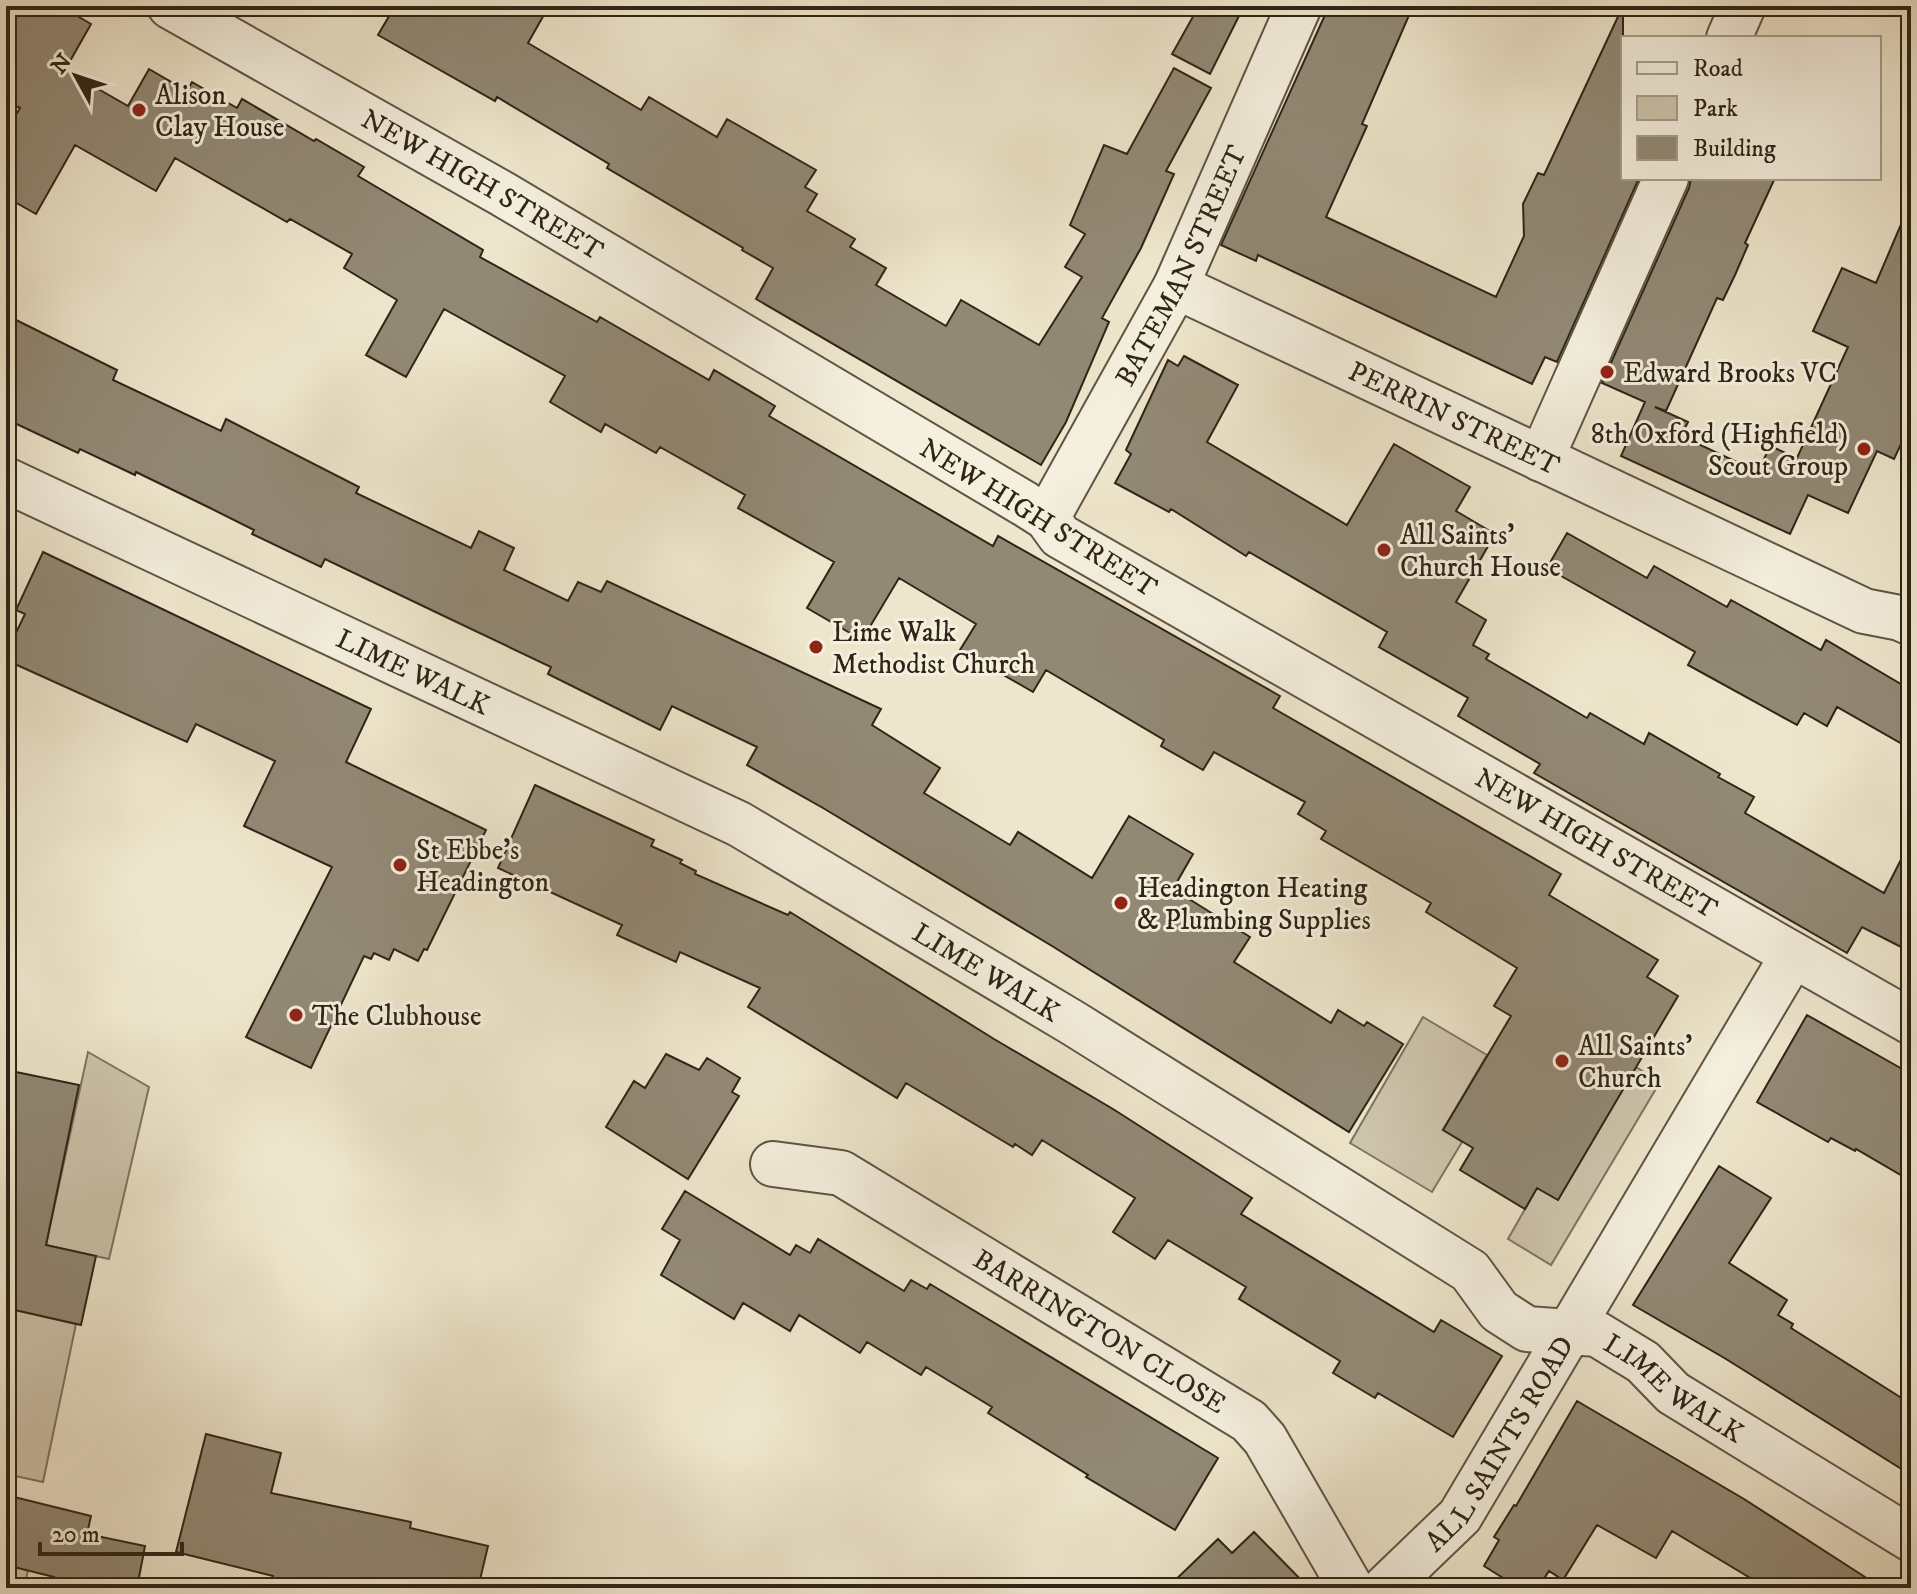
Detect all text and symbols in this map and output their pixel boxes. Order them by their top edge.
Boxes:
north arrow [36,36,116,116]
legend [1621,36,1881,180]
text: N [46,49,78,80]
text: Road [1693,54,1743,84]
place label: Alison Clay House [155,78,284,145]
text: Park [1693,94,1738,124]
marker: Alison Clay House [130,101,148,119]
street label: NEW HIGH STREET [355,102,610,269]
text: Building [1693,134,1776,164]
street label: BATEMAN STREET [1108,140,1255,393]
street label: PERRIN STREET [1343,354,1565,484]
place label: Edward Brooks VC [1623,356,1837,391]
marker: Edward Brooks VC [1598,363,1616,381]
place label: 8th Oxford (Highfield) Scout Group [1591,417,1848,484]
street label: NEW HIGH STREET [913,431,1164,606]
marker: 8th Oxford (Highfield) Scout Group [1855,440,1873,458]
place label: All Saints' Church House [1400,518,1561,585]
marker: All Saints' Church House [1375,541,1393,559]
place label: Lime Walk Methodist Church [832,615,1036,682]
street label: LIME WALK [330,622,495,724]
marker: Lime Walk Methodist Church [807,638,825,656]
street label: NEW HIGH STREET [1469,761,1724,927]
place label: St Ebbe's Headington [416,833,550,900]
marker: St Ebbe's Headington [391,856,409,874]
place label: Headington Heating & Plumbing Supplies [1137,871,1371,938]
marker: Headington Heating & Plumbing Supplies [1112,894,1130,912]
street label: LIME WALK [906,915,1066,1030]
place label: The Clubhouse [312,999,482,1034]
marker: The Clubhouse [287,1006,305,1024]
place label: All Saints' Church [1578,1029,1692,1096]
marker: All Saints' Church [1553,1052,1571,1070]
street label: BARRINGTON CLOSE [967,1242,1232,1422]
street label: LIME WALK [1597,1326,1750,1451]
street label: ALL SAINTS ROAD [1418,1330,1582,1559]
scale bar [40,1506,182,1556]
text: 20 m [52,1520,100,1550]

